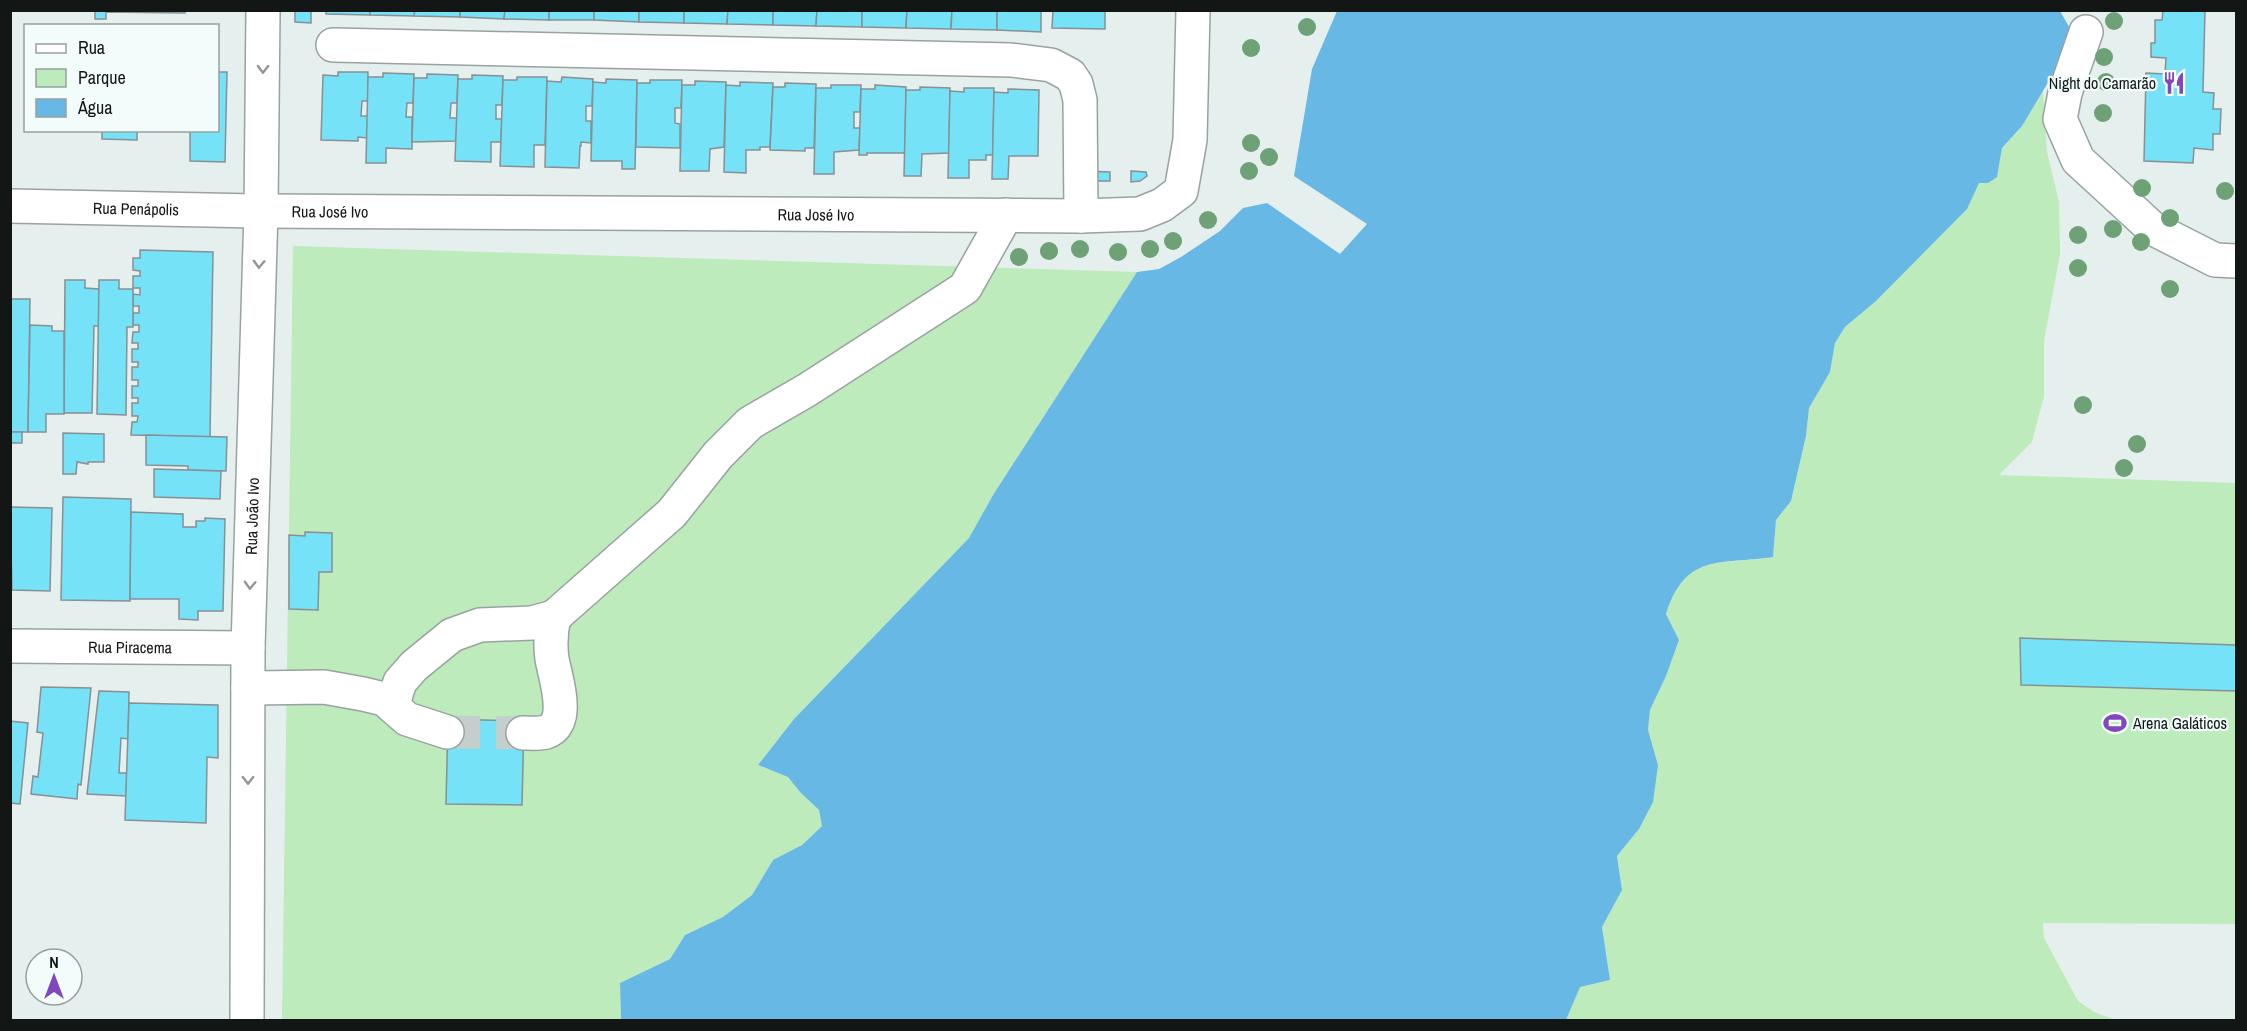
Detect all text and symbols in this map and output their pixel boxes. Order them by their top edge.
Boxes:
legend [24,24,219,132]
text: Rua [78,35,105,60]
one-way arrow [257,64,269,73]
text: Parque [78,65,126,90]
restaurant icon: Night do Camarão [2161,70,2187,96]
place label: Night do Camarão [2049,72,2156,94]
text: Água [77,95,112,120]
street label: Rua Penápolis [93,197,179,220]
street label: Rua José Ivo [292,200,368,223]
street label: Rua José Ivo [778,203,854,226]
one-way arrow [253,259,266,268]
street label: Rua João Ivo [240,477,264,555]
one-way arrow [244,580,256,589]
street label: Rua Piracema [88,636,173,658]
sports icon: Arena Galáticos [2102,710,2128,736]
place label: Arena Galáticos [2132,712,2227,734]
one-way arrow [242,775,254,784]
north arrow [24,947,84,1007]
text: N [49,951,59,973]

